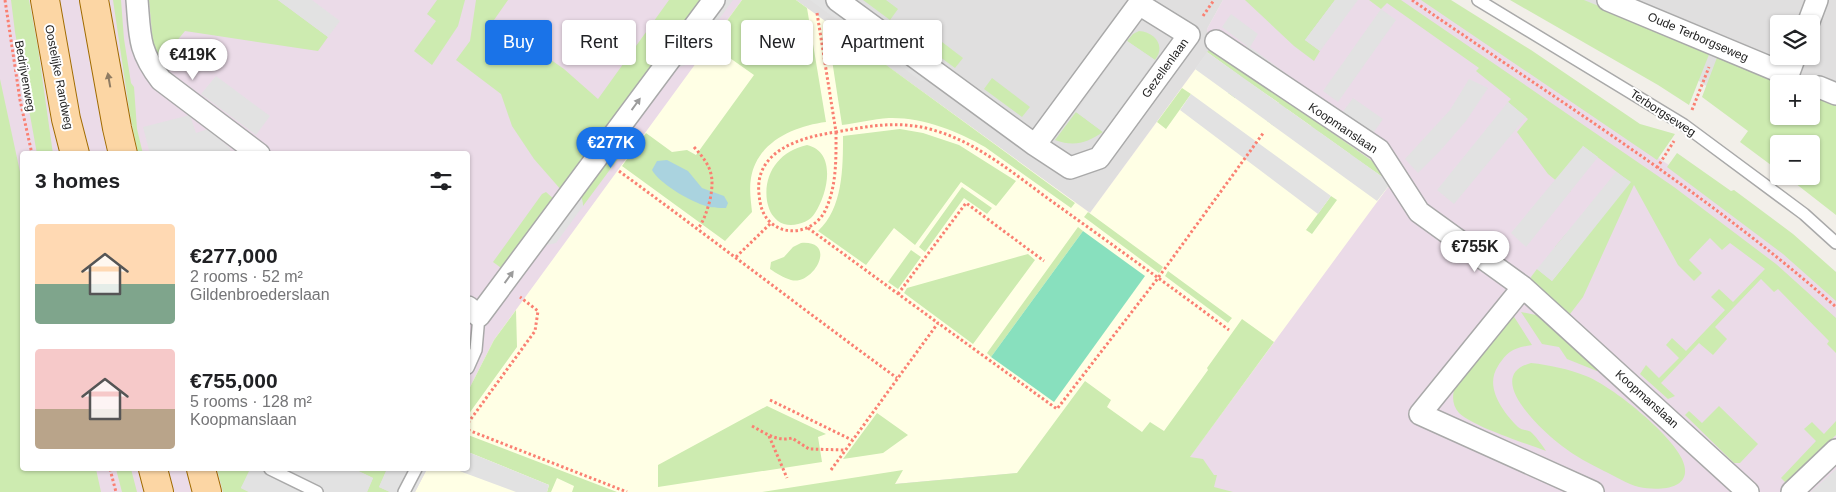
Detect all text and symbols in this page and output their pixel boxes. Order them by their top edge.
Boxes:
street label: Oude Terborgseweg [1646,9,1750,65]
map controls [1770,15,1820,185]
button: layers [1770,15,1820,65]
chip: Buy [485,20,552,65]
chip: Rent [562,20,636,65]
chip: Filters [646,20,731,65]
chip: New [741,20,813,65]
chip: Apartment [823,20,942,65]
street label: Oostelijke Randweg [42,23,76,131]
street label: Gezellenlaan [1139,36,1191,100]
pin: €419K [158,38,228,81]
street label: Bedrijvenweg [12,39,38,113]
text: €419K [169,46,217,63]
one-way arrow [104,72,112,88]
button: + [1770,75,1820,125]
street label: Terborgseweg [1628,87,1698,139]
one-way arrow [631,98,642,111]
street label: Koopmanslaan [1306,100,1380,156]
pin: €277K [576,126,646,169]
text: €277K [587,134,635,151]
button: − [1770,135,1820,185]
icon: filters [427,167,455,195]
text: 3 homes [35,169,120,192]
pin: €755K [1440,230,1510,273]
text: €755K [1451,238,1499,255]
icon: home [75,244,135,304]
text: €277,000 [190,244,278,267]
text: 2 rooms · 52 m² [190,268,303,285]
one-way arrow [504,270,514,284]
text: Gildenbroederslaan [190,286,330,303]
street label: Koopmanslaan [1613,367,1681,431]
icon: home [75,369,135,429]
text: €755,000 [190,369,278,392]
text: 5 rooms · 128 m² [190,393,312,410]
text: Koopmanslaan [190,411,297,428]

